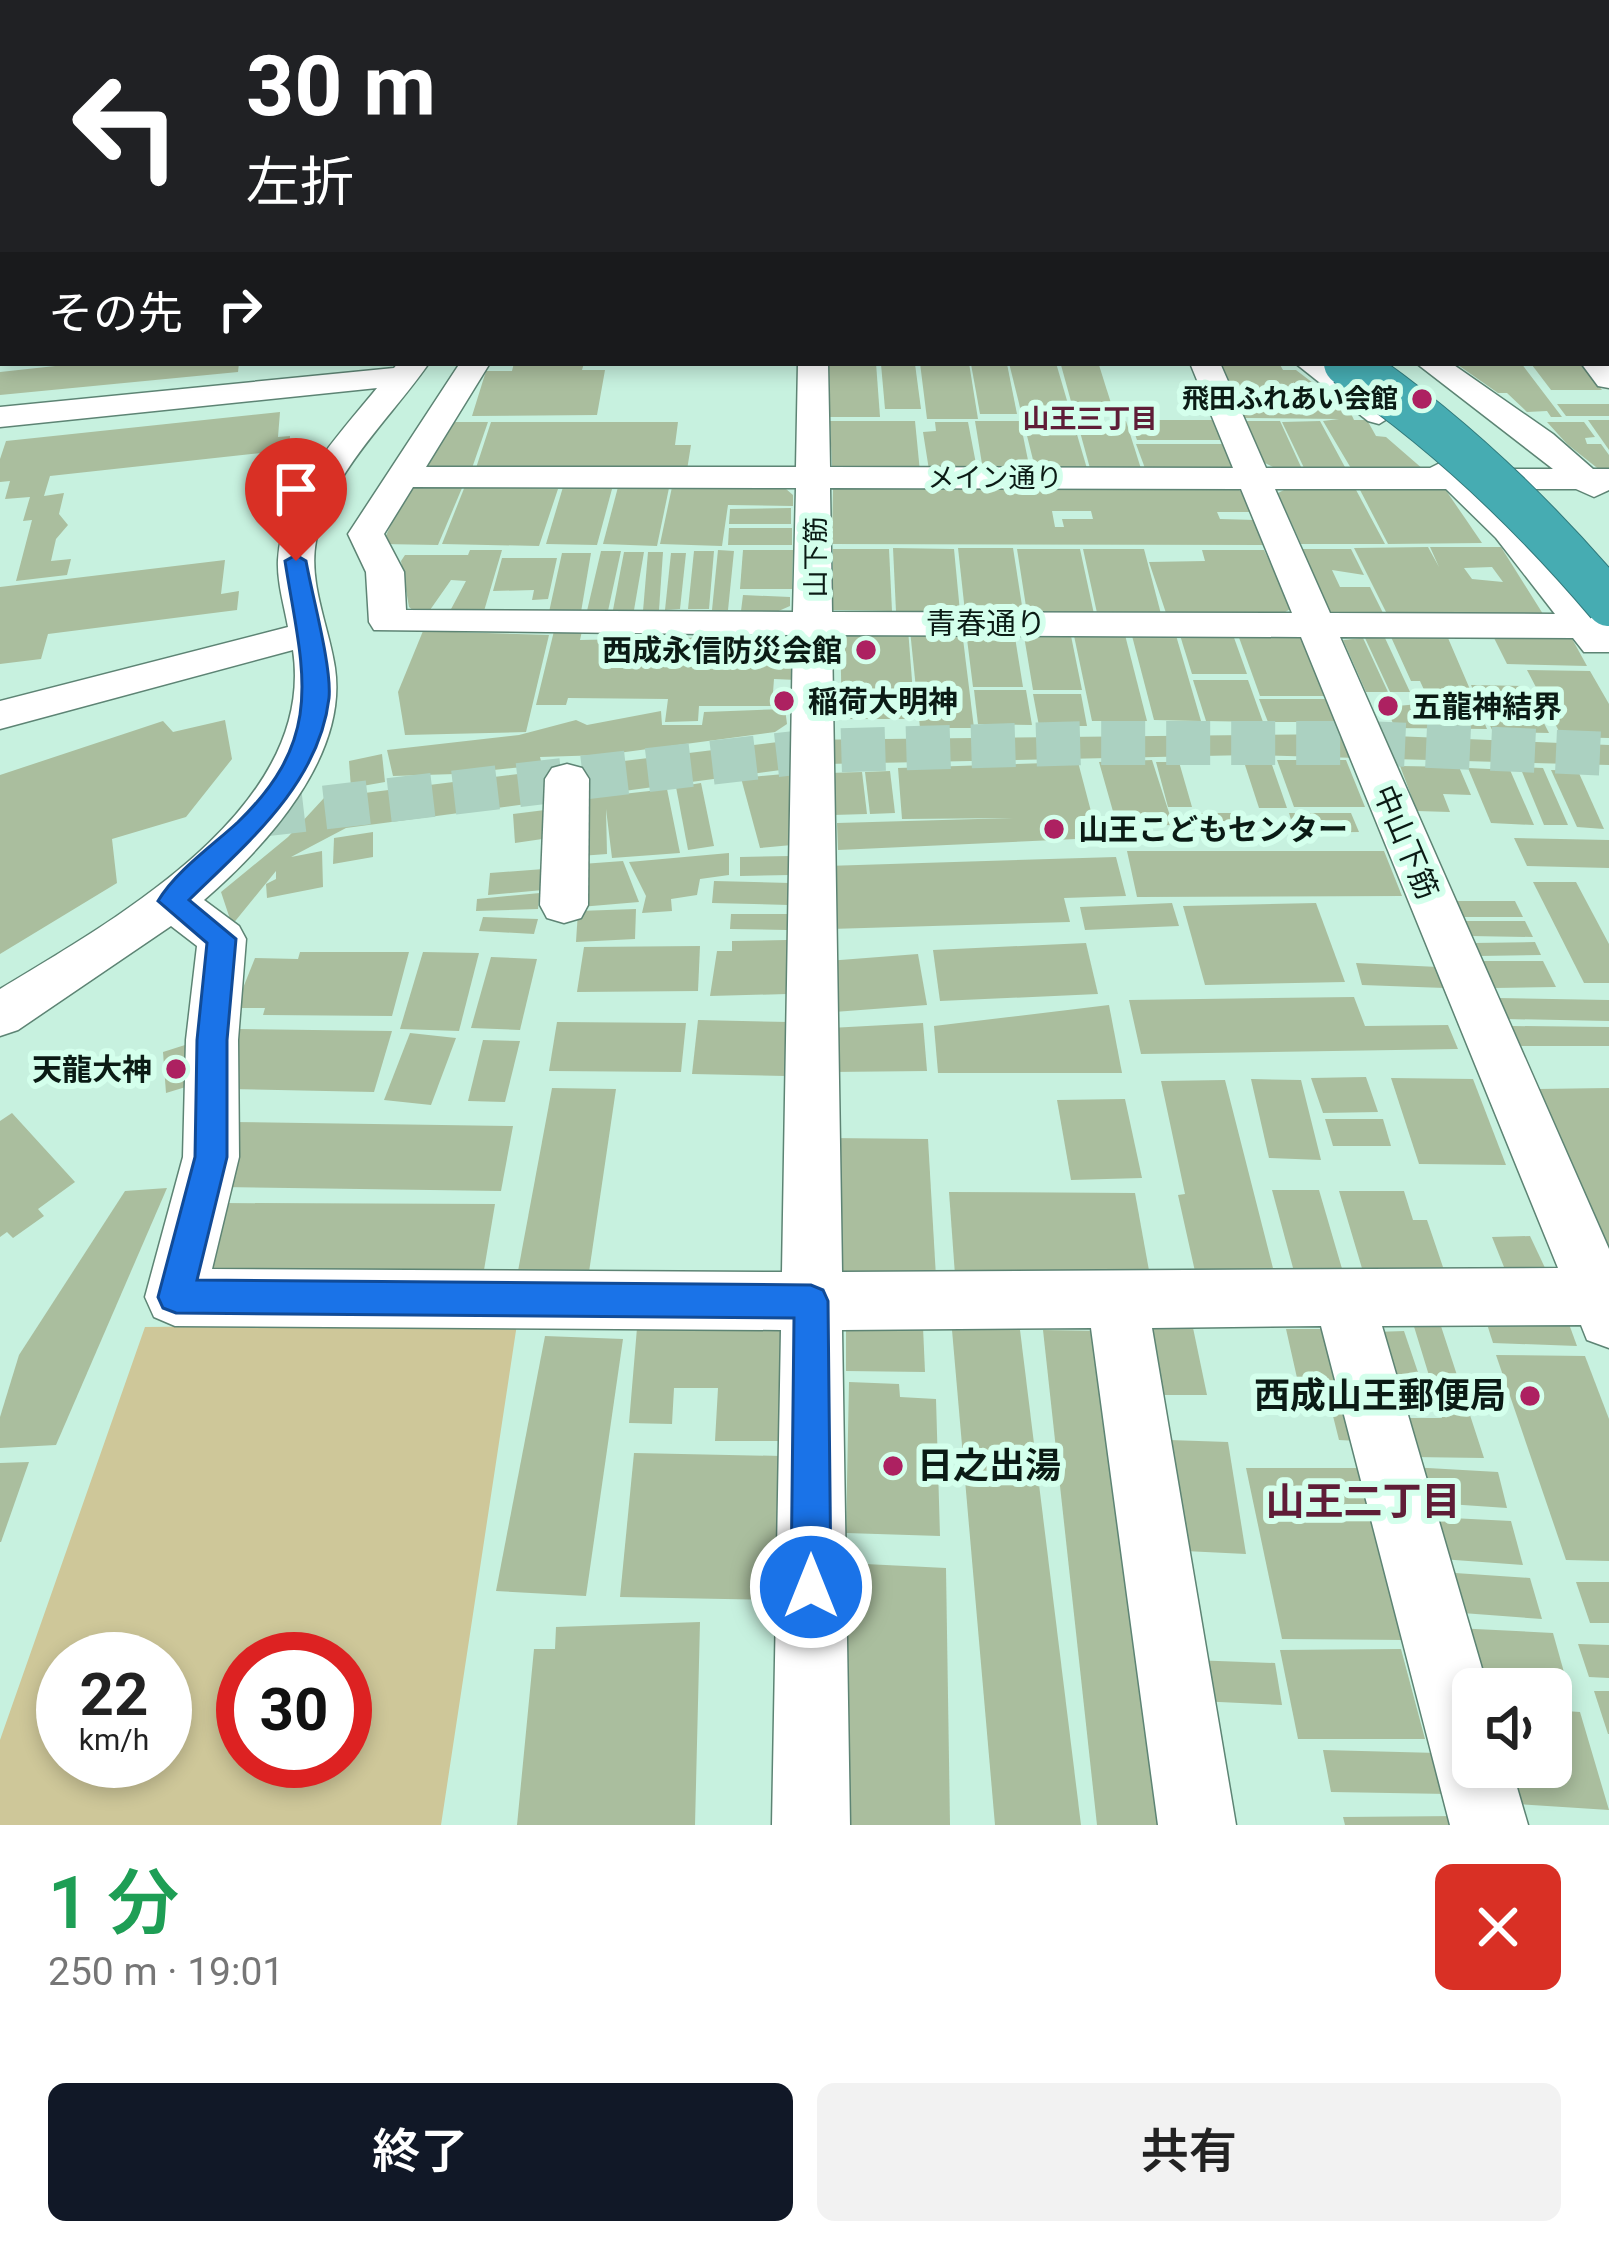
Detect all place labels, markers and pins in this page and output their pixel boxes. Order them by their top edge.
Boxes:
place label: 飛田ふれあい会館 [1182,383,1398,415]
marker: 飛田ふれあい会館 [1409,386,1435,412]
pin [245,438,347,561]
place label: 西成永信防災会館 [602,633,842,668]
marker: 西成永信防災会館 [853,637,879,663]
place label: 稲荷大明神 [808,684,958,719]
marker: 稲荷大明神 [771,688,797,714]
place label: 五龍神結界 [1412,689,1562,724]
marker: 五龍神結界 [1375,693,1401,719]
place label: 山王こどもセンター [1078,812,1348,847]
marker: 山王こどもセンター [1041,816,1067,842]
place label: 天龍大神 [32,1052,152,1087]
marker: 天龍大神 [163,1056,189,1082]
place label: 西成山王郵便局 [1254,1375,1506,1417]
marker: 西成山王郵便局 [1517,1383,1543,1409]
place label: 日之出湯 [917,1445,1061,1487]
marker: 日之出湯 [880,1453,906,1479]

